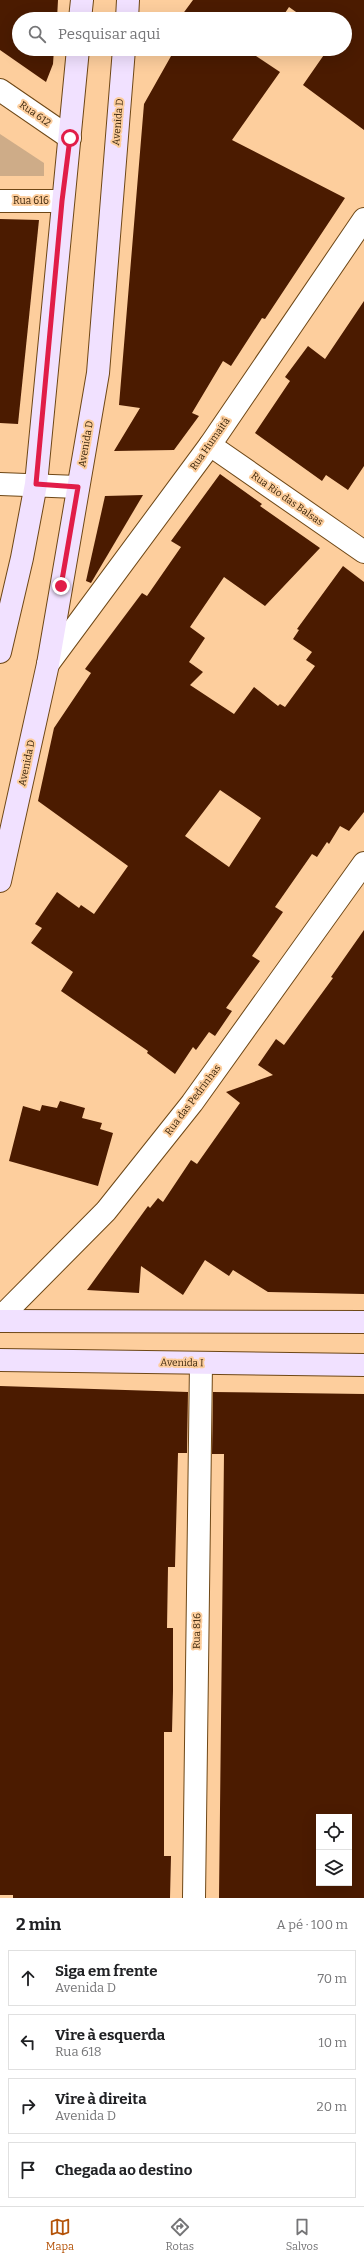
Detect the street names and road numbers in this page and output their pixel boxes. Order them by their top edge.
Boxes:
street label: Avenida D [110,98,126,146]
street label: Rua 612 [17,99,53,129]
street label: Rua 616 [13,195,49,207]
street label: Rua Humaitá [188,415,233,473]
street label: Avenida D [76,420,96,468]
street label: Rua Rio das Balsas [249,470,325,528]
street label: Avenida D [16,739,38,787]
street label: Rua das Pedrinhas [163,1062,224,1138]
street label: Avenida I [160,1357,204,1369]
street label: Rua 816 [191,1613,203,1649]

